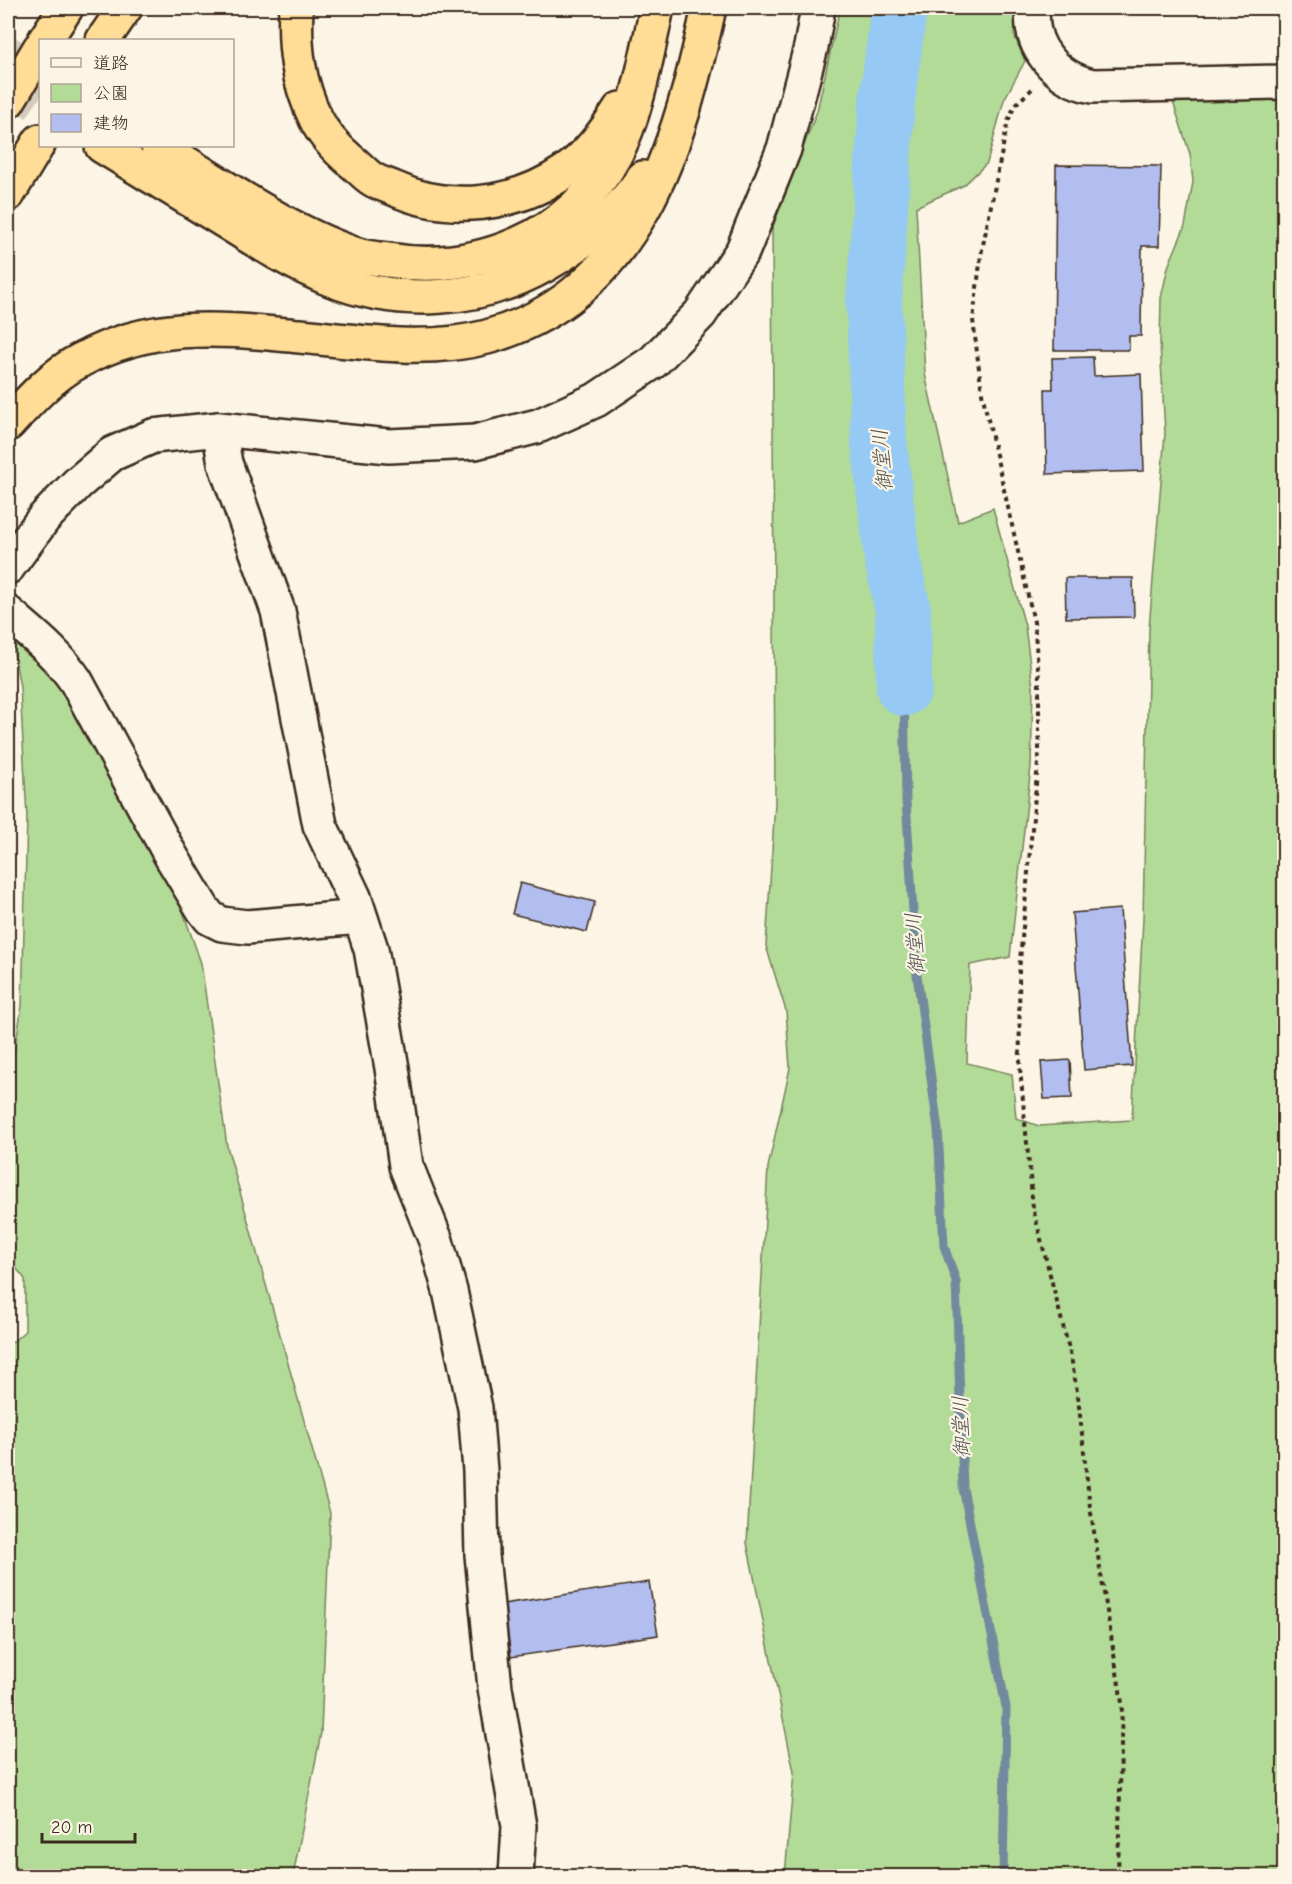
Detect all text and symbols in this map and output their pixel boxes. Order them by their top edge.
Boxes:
legend [39,39,234,147]
text: 道路 [93,53,129,74]
text: 公園 [93,83,129,104]
text: 建物 [93,113,129,134]
water label: 御堂川 [867,428,897,492]
water label: 御堂川 [901,912,929,976]
water label: 御堂川 [948,1395,974,1459]
scale bar [42,1806,135,1844]
text: 20 m [51,1817,92,1838]

